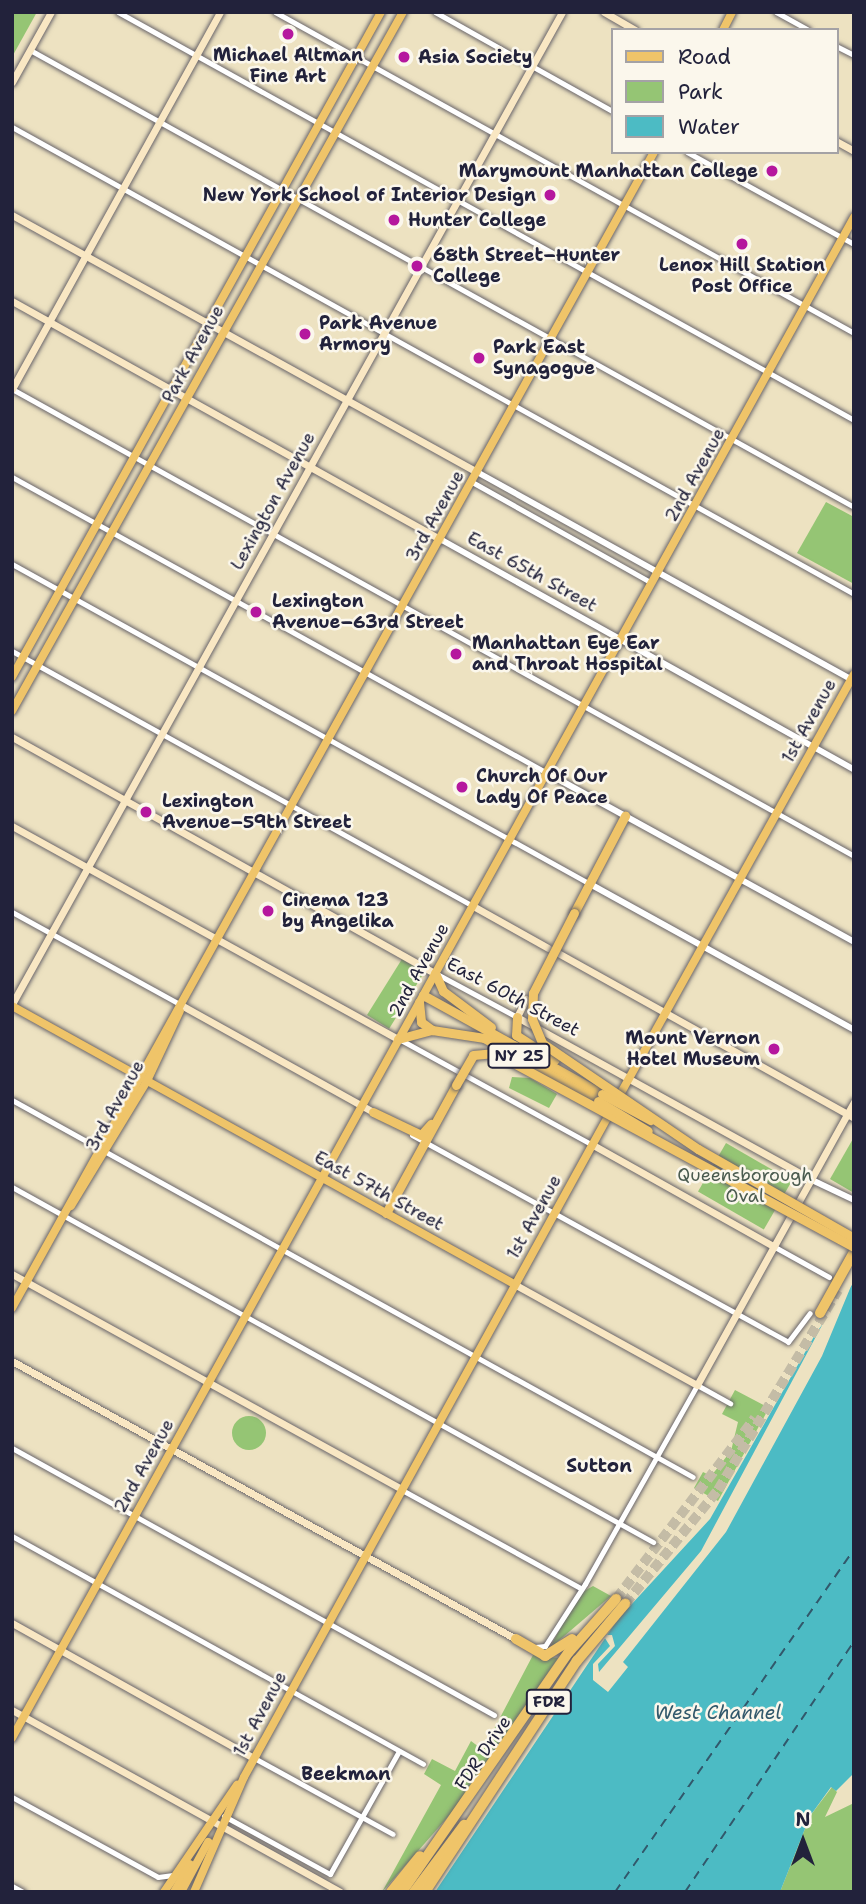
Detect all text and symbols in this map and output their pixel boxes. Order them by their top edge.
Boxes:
marker: Michael Altman Fine Art [280,26,296,42]
legend [610,28,838,154]
text: Road [678,43,731,71]
place label: Michael Altman Fine Art [213,45,363,88]
place label: Asia Society [418,46,533,68]
marker: Asia Society [396,49,412,65]
text: Park [678,78,723,106]
text: Water [678,113,740,141]
place label: Marymount Manhattan College [459,160,758,182]
marker: Marymount Manhattan College [764,163,780,179]
place label: New York School of Interior Design [203,184,536,206]
marker: New York School of Interior Design [542,187,558,203]
place label: Hunter College [408,209,546,231]
marker: Hunter College [386,212,402,228]
marker: Lenox Hill Station Post Office [734,236,750,252]
place label: 68th Street–Hunter College [433,245,620,288]
place label: Lenox Hill Station Post Office [659,255,825,298]
marker: 68th Street–Hunter College [407,256,427,276]
street label: Park Avenue [157,301,229,407]
place label: Park Avenue Armory [319,313,437,356]
marker: Park Avenue Armory [297,326,313,342]
place label: Park East Synagogue [493,337,595,380]
marker: Park East Synagogue [471,350,487,366]
street label: 2nd Avenue [660,424,730,526]
street label: Lexington Avenue [226,428,320,574]
street label: 3rd Avenue [401,467,469,565]
street label: East 65th Street [463,527,601,617]
place label: Lexington Avenue–63rd Street [272,591,464,634]
marker: Lexington Avenue–63rd Street [246,602,266,622]
place label: Manhattan Eye Ear and Throat Hospital [472,633,663,676]
marker: Manhattan Eye Ear and Throat Hospital [446,644,466,664]
street label: 1st Avenue [777,675,841,767]
place label: Church Of Our Lady Of Peace [476,766,608,808]
marker: Church Of Our Lady Of Peace [454,779,470,795]
place label: Lexington Avenue–59th Street [162,791,351,834]
marker: Lexington Avenue–59th Street [136,802,156,822]
place label: Cinema 123 by Angelika [282,890,394,932]
marker: Cinema 123 by Angelika [260,903,276,919]
street label: 2nd Avenue [384,919,454,1021]
street label: East 60th Street [443,953,583,1041]
place label: Mount Vernon Hotel Museum [625,1028,760,1070]
marker: Mount Vernon Hotel Museum [766,1041,782,1057]
road number: NY 25 [486,1044,552,1068]
street label: 3rd Avenue [81,1057,149,1155]
street label: East 57th Street [310,1146,448,1236]
park label: Queensborough Oval [677,1165,813,1208]
street label: 1st Avenue [502,1171,566,1263]
street label: 2nd Avenue [109,1415,179,1517]
district label: Sutton [566,1455,632,1477]
street label: 1st Avenue [229,1668,291,1760]
road number: FDR [524,1690,574,1714]
water label: West Channel [654,1702,782,1724]
street label: FDR Drive [450,1712,516,1794]
district label: Beekman [301,1763,391,1785]
north arrow [768,1806,838,1876]
text: N [795,1807,811,1832]

